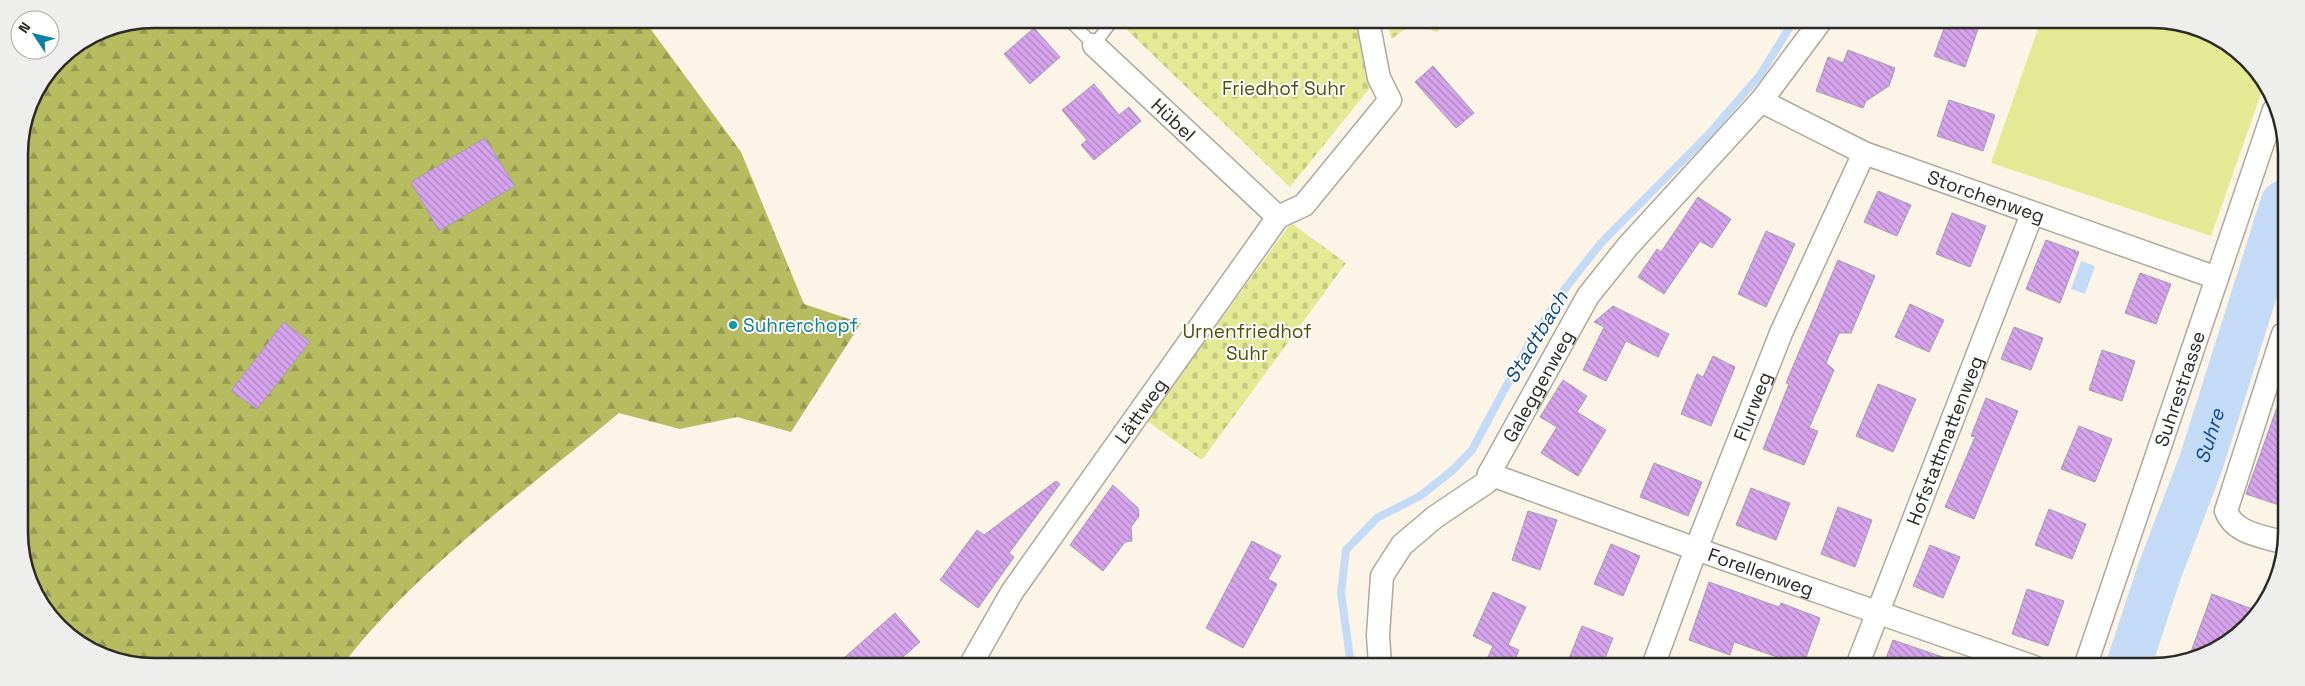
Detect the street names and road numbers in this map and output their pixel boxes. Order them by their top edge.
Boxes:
street label: Hübel [1146,92,1201,146]
street label: Storchenweg [1924,164,2048,229]
street label: Galeggenweg [1497,325,1579,447]
street label: Suhrestrasse [2150,327,2210,449]
street label: Hofstattmattenweg [1900,352,1988,529]
street label: Flurweg [1727,368,1777,444]
street label: Lättweg [1109,373,1172,448]
street label: Forellenweg [1705,542,1817,602]

